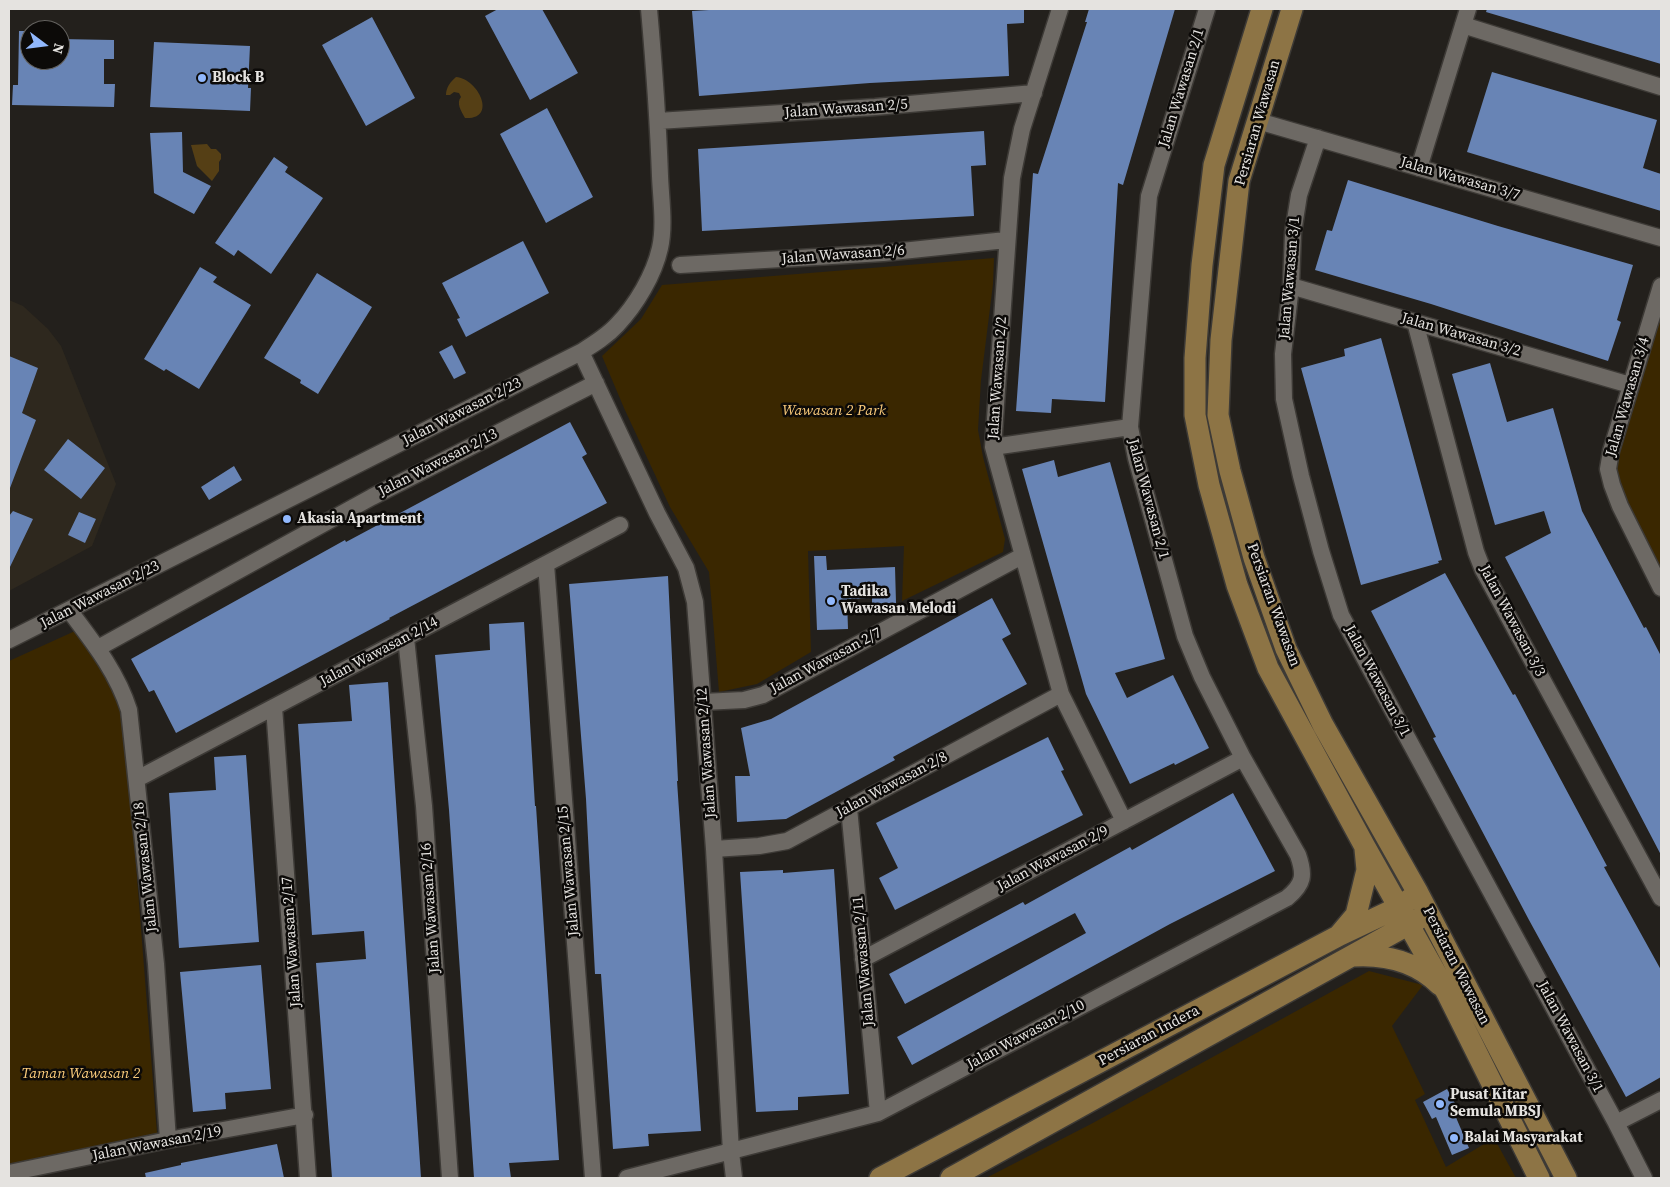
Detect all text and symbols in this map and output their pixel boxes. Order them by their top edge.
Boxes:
north arrow [20,20,70,70]
street label: Jalan Wawasan 2/1 [1155,26,1209,150]
text: N [48,41,70,56]
street label: Persiaran Wawasan [1231,58,1285,188]
place label: Block B [212,69,264,87]
marker: Block B [196,72,208,84]
street label: Jalan Wawasan 2/5 [784,96,908,122]
street label: Jalan Wawasan 3/7 [1398,153,1522,205]
street label: Jalan Wawasan 3/1 [1276,216,1304,340]
street label: Jalan Wawasan 2/6 [781,242,905,268]
street label: Jalan Wawasan 3/2 [1399,309,1523,361]
street label: Jalan Wawasan 2/2 [985,316,1011,440]
street label: Jalan Wawasan 3/4 [1602,335,1654,459]
street label: Jalan Wawasan 2/23 [400,374,524,450]
park label: Wawasan 2 Park [782,402,886,420]
street label: Jalan Wawasan 2/13 [376,425,500,501]
street label: Jalan Wawasan 2/1 [1123,437,1173,561]
place label: Akasia Apartment [297,510,422,528]
marker: Akasia Apartment [281,513,293,525]
street label: Persiaran Wawasan [1242,541,1304,669]
street label: Jalan Wawasan 2/23 [38,557,162,633]
street label: Jalan Wawasan 3/3 [1475,562,1549,680]
place label: Tadika Wawasan Melodi [841,583,956,618]
marker: Tadika Wawasan Melodi [825,595,837,607]
street label: Jalan Wawasan 2/14 [317,613,441,691]
street label: Jalan Wawasan 3/1 [1340,622,1414,740]
street label: Jalan Wawasan 2/7 [767,624,885,698]
street label: Jalan Wawasan 2/12 [693,687,721,819]
street label: Jalan Wawasan 2/8 [833,748,951,822]
street label: Jalan Wawasan 2/18 [130,801,162,933]
street label: Jalan Wawasan 2/15 [554,805,584,937]
street label: Jalan Wawasan 2/9 [994,822,1112,896]
street label: Jalan Wawasan 2/16 [417,842,445,974]
street label: Jalan Wawasan 2/17 [278,876,306,1008]
street label: Jalan Wawasan 2/11 [849,895,879,1027]
street label: Persiaran Wawasan [1418,904,1494,1028]
street label: Jalan Wawasan 3/1 [1533,978,1607,1096]
street label: Jalan Wawasan 2/10 [964,996,1088,1074]
street label: Persiaran Indera [1095,1002,1203,1070]
park label: Taman Wawasan 2 [22,1065,140,1083]
place label: Pusat Kitar Semula MBSJ [1450,1086,1542,1121]
marker: Pusat Kitar Semula MBSJ [1434,1098,1446,1110]
street label: Jalan Wawasan 2/19 [91,1123,223,1165]
place label: Balai Masyarakat [1464,1129,1583,1147]
marker: Balai Masyarakat [1448,1132,1460,1144]

